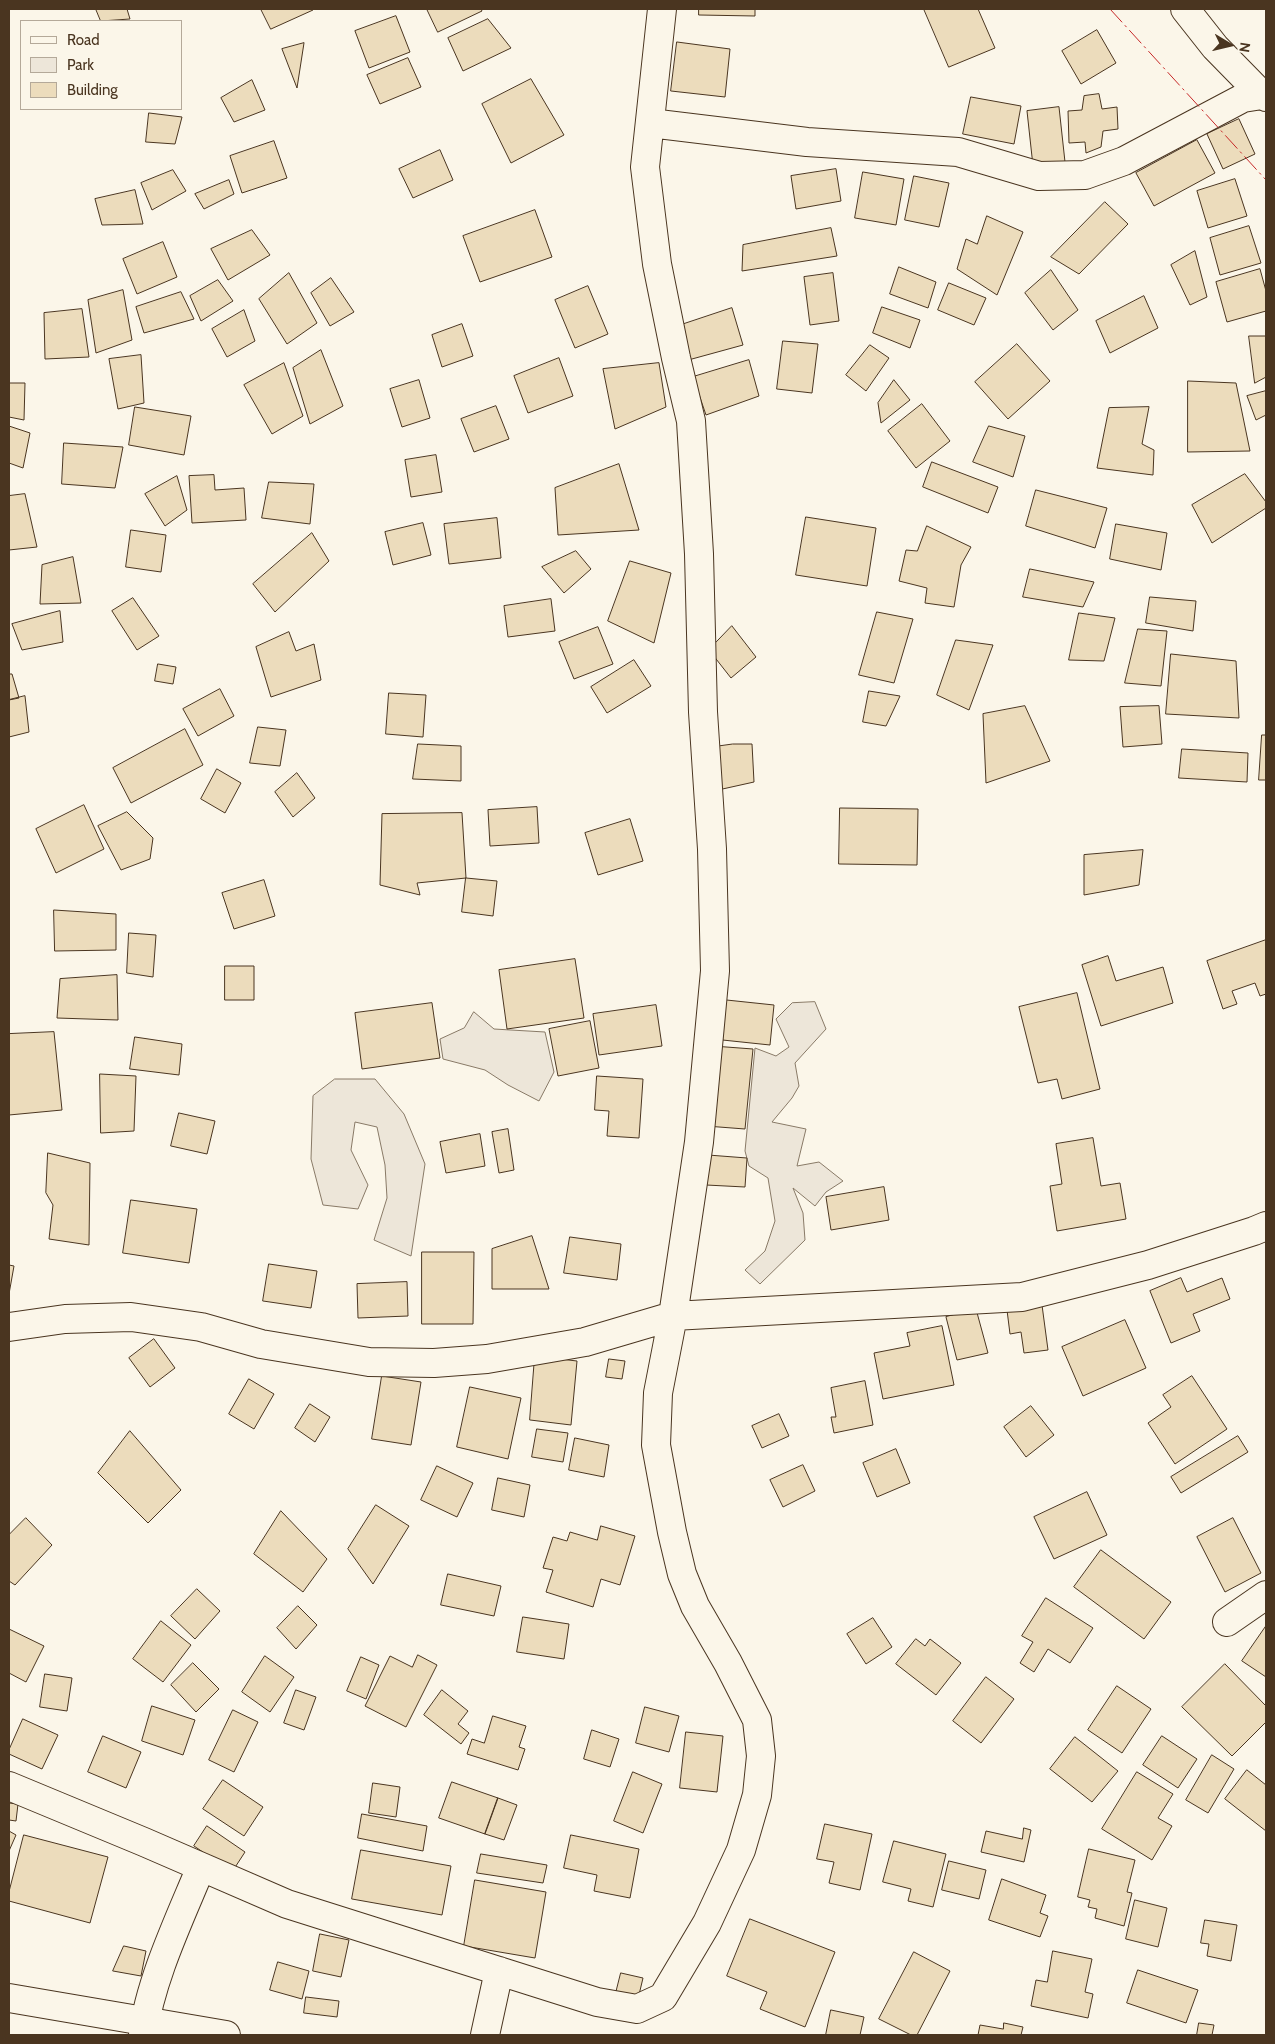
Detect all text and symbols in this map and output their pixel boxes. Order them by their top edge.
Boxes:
legend [20,20,182,110]
north arrow [1205,20,1255,70]
text: Road [67,31,100,49]
text: N [1235,41,1254,54]
text: Park [67,56,94,74]
text: Building [67,81,118,99]

